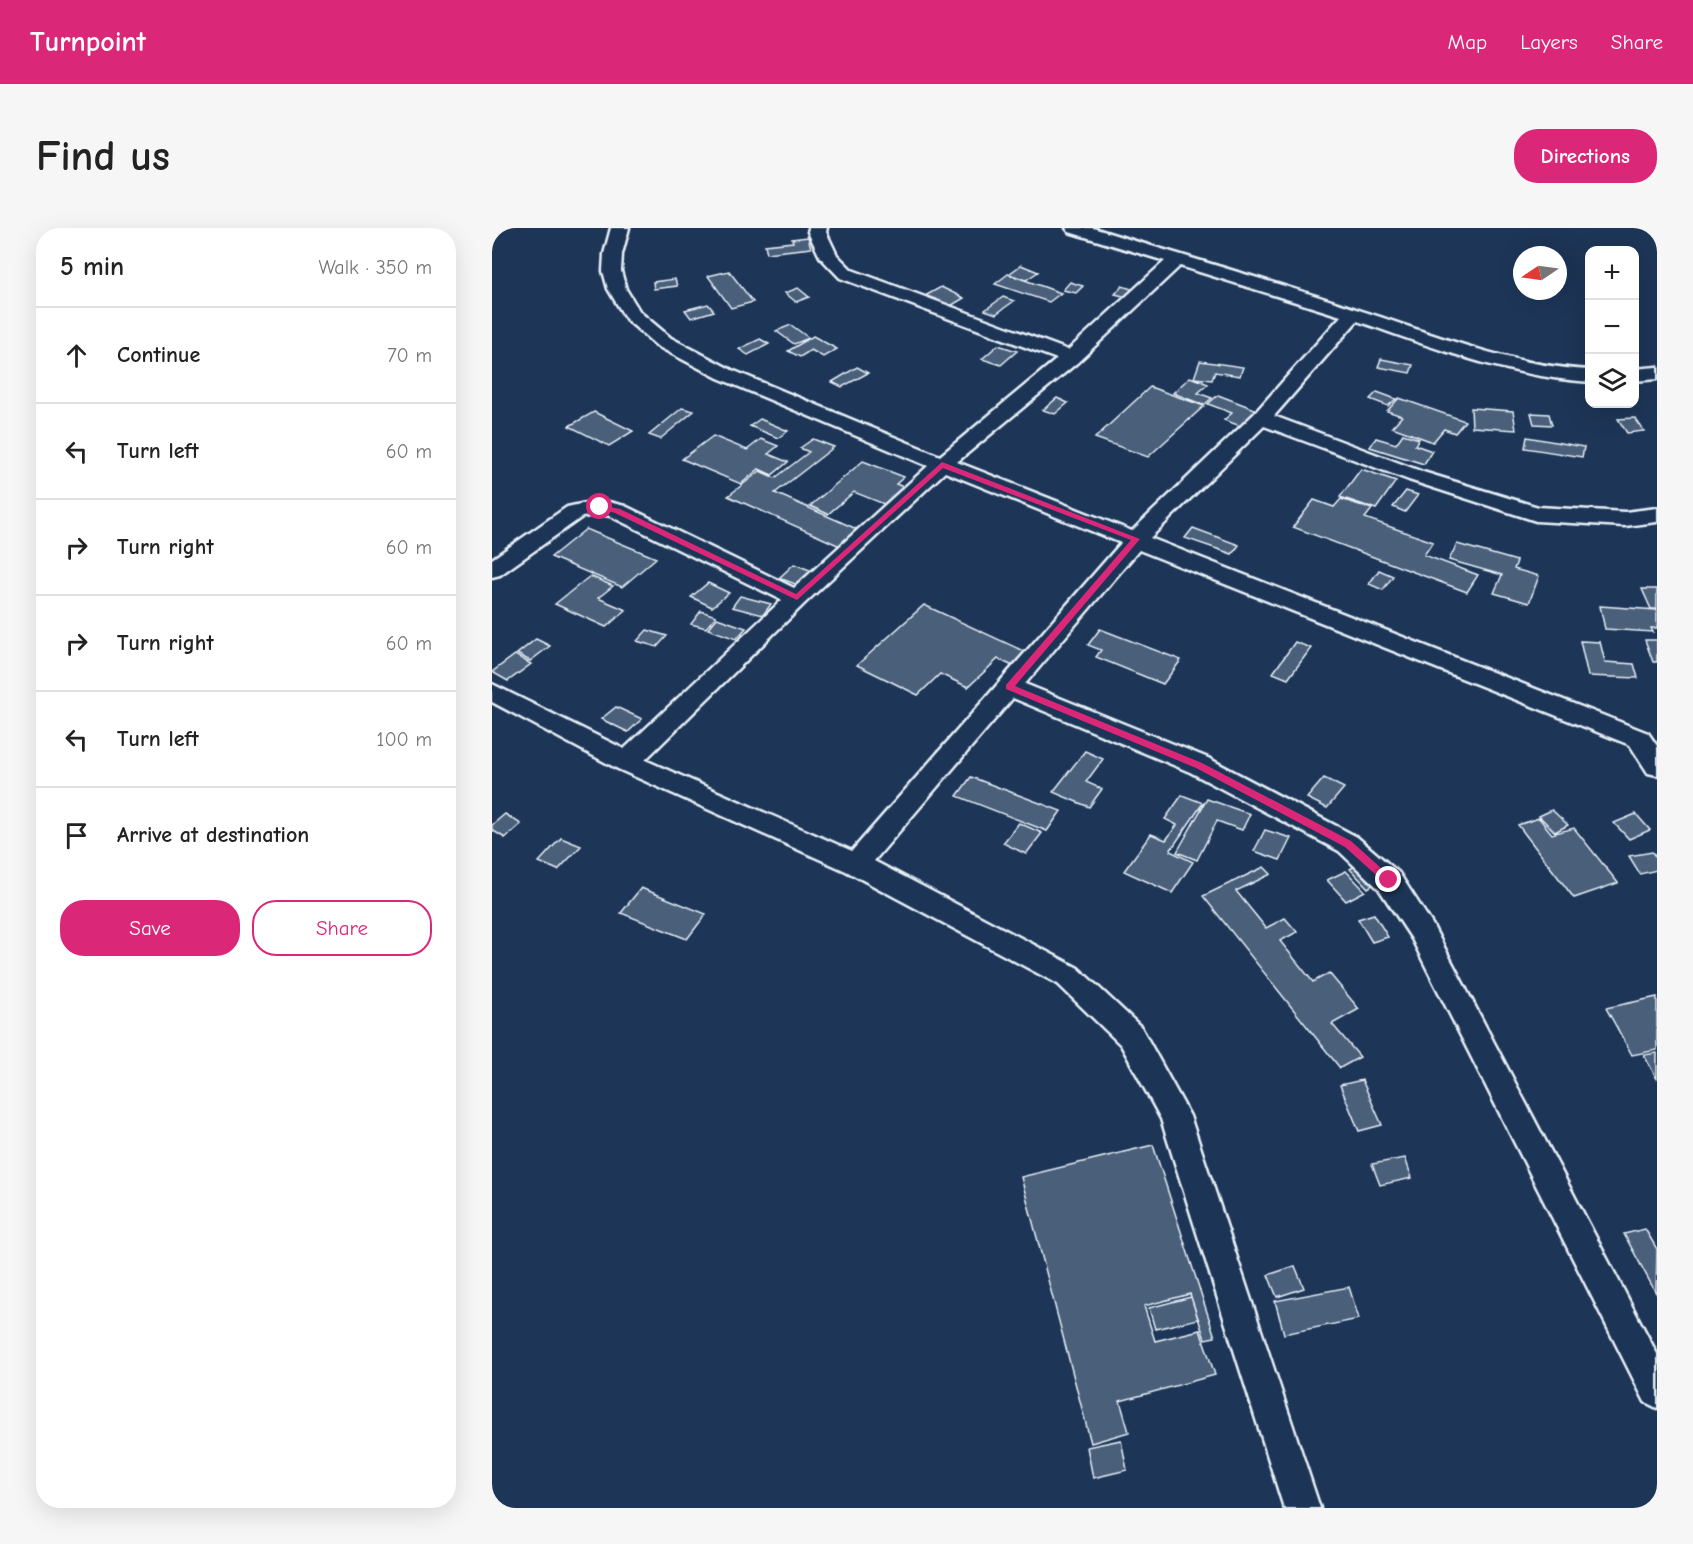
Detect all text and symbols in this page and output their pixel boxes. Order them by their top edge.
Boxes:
text: Turnpoint [30,26,146,58]
text: Map [1448,30,1487,54]
text: Layers [1520,30,1578,54]
text: Share [1611,30,1663,54]
button: Directions [1514,129,1657,183]
text: Find us [36,132,170,181]
north arrow [1513,246,1567,300]
map controls [1585,246,1639,408]
button: + [1585,246,1639,300]
text: 5 min [60,252,124,282]
text: Walk · 350 m [318,256,432,279]
button: − [1585,300,1639,354]
icon: ahead [60,339,93,372]
text: Continue [117,342,200,368]
text: 70 m [387,344,432,367]
button: layers [1585,354,1639,408]
icon: left [60,435,93,468]
text: Turn left [117,438,199,464]
text: 60 m [386,440,432,463]
route start [586,493,612,519]
icon: right [60,531,93,564]
text: Turn right [117,534,214,560]
text: 60 m [386,536,432,559]
icon: right [60,627,93,660]
text: Turn right [117,630,214,656]
text: 60 m [386,632,432,655]
icon: left [60,723,93,756]
text: Turn left [117,726,199,752]
text: 100 m [377,728,432,751]
icon: arrive [60,819,93,852]
text: Arrive at destination [117,822,309,848]
route end [1375,866,1401,892]
button: Save [60,900,240,956]
button: Share [252,900,432,956]

